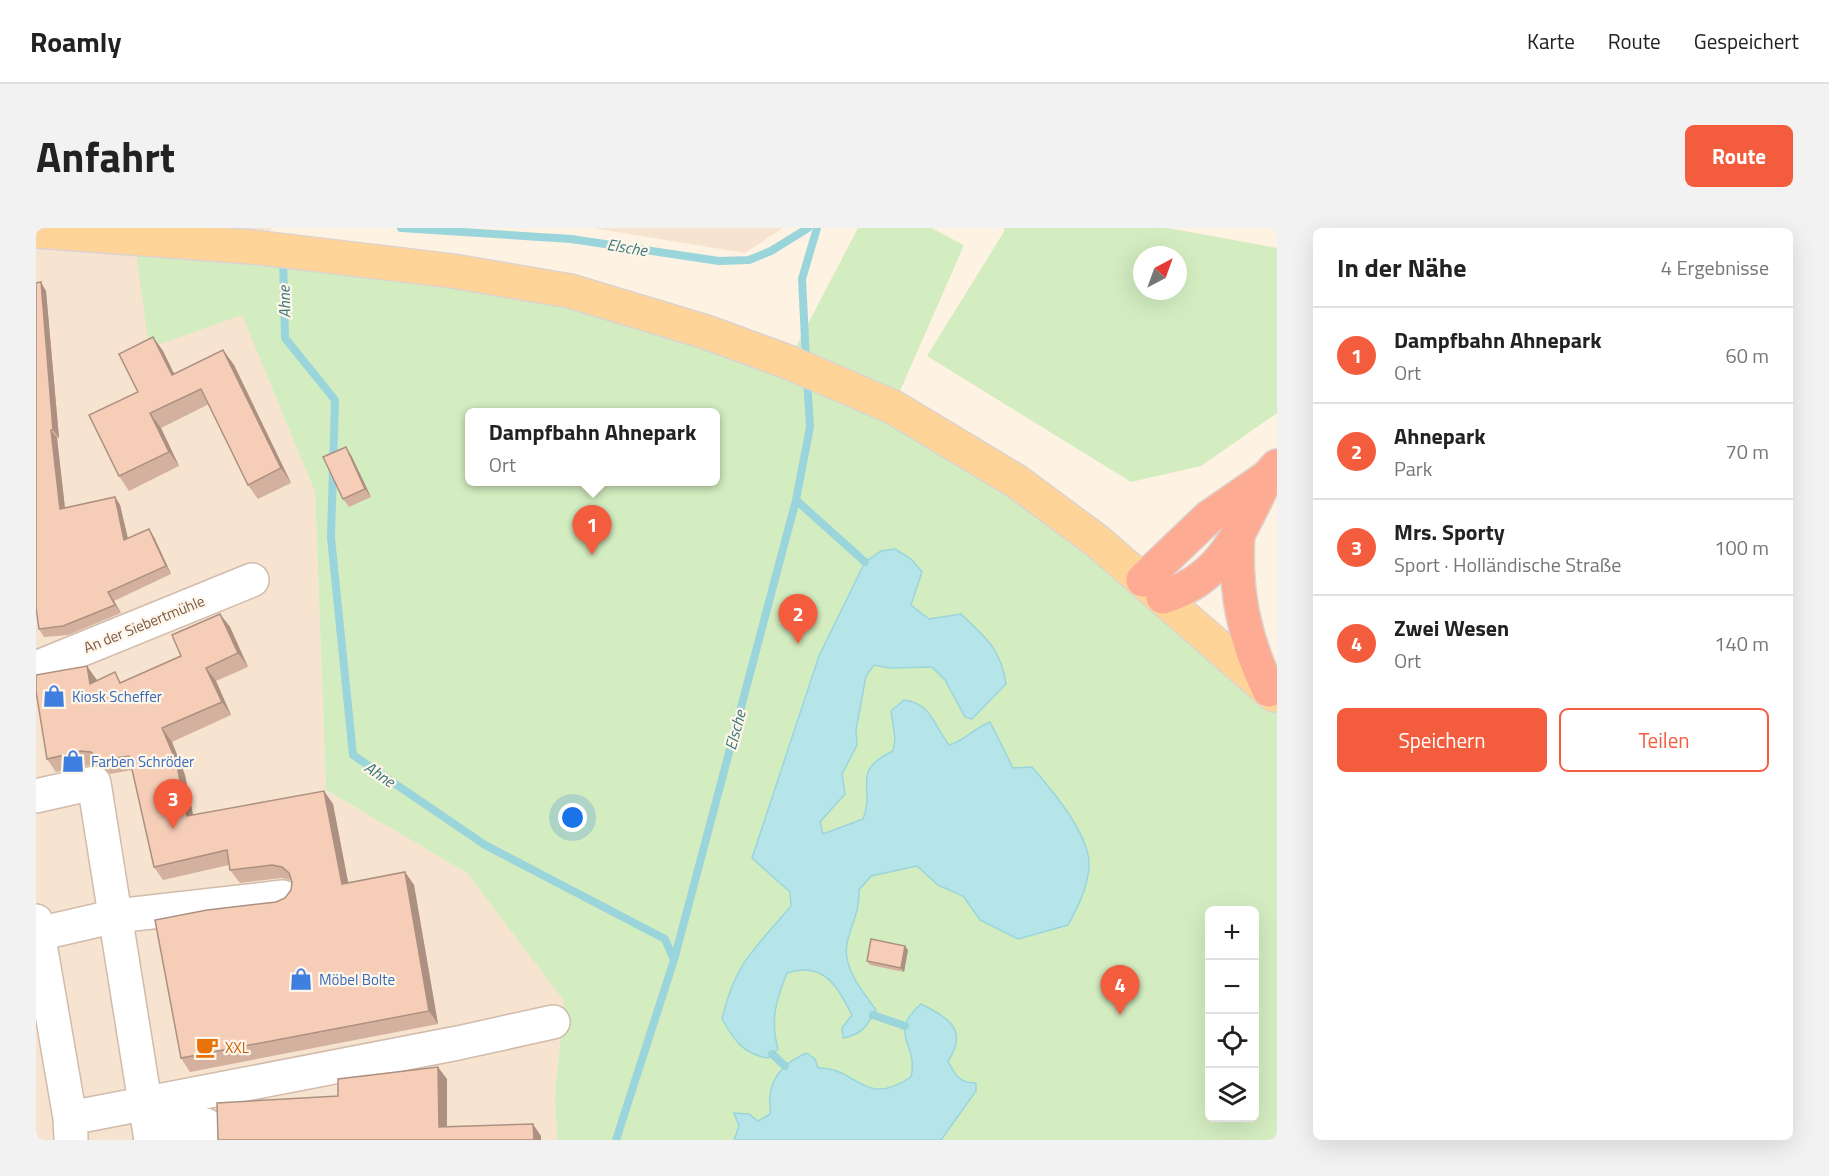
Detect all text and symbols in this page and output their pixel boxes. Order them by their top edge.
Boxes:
text: Roamly [30,20,121,63]
text: Karte [1527,25,1575,57]
text: Route [1608,25,1661,57]
text: Gespeichert [1694,25,1799,57]
text: Anfahrt [36,124,175,188]
button: Route [1685,125,1793,187]
water label: Elsche [605,232,650,262]
north arrow [1133,246,1187,300]
text: In der Nähe [1337,248,1466,287]
text: 4 Ergebnisse [1661,252,1769,283]
water label: Ahne [271,284,297,319]
text: Dampfbahn Ahnepark [1394,323,1601,357]
text: 1 [1351,340,1362,371]
text: 60 m [1725,340,1769,371]
text: Ort [1394,357,1421,388]
popup [465,408,720,486]
text: Dampfbahn Ahnepark [489,415,696,449]
text: Ahnepark [1394,419,1486,453]
text: 2 [1351,436,1362,467]
text: 70 m [1725,436,1769,467]
text: Ort [489,449,516,480]
text: Park [1394,453,1432,484]
pin: 1 [572,506,612,555]
text: Mrs. Sporty [1394,515,1505,549]
text: 3 [1351,532,1362,563]
text: 100 m [1714,532,1769,563]
text: Sport · Holländische Straße [1394,549,1621,580]
street label: An der Siebertmühle [80,589,208,659]
pin: 2 [778,594,818,644]
text: Zwei Wesen [1394,611,1509,645]
text: 4 [1351,628,1362,659]
text: 140 m [1714,628,1769,659]
text: Ort [1394,645,1421,676]
shop icon: Kiosk Scheffer [41,683,67,709]
place label: Kiosk Scheffer [72,685,162,708]
water label: Elsche [718,706,752,753]
button: Speichern [1337,708,1547,772]
button: Teilen [1559,708,1769,772]
shop icon: Farben Schröder [60,748,86,774]
place label: Farben Schröder [91,750,194,773]
water label: Ahne [360,755,401,794]
pin: 3 [154,780,192,829]
your location [558,803,587,832]
map controls [1205,906,1259,1122]
button: + [1205,906,1259,960]
button: − [1205,960,1259,1014]
shop icon: Möbel Bolte [288,966,314,992]
pin: 4 [1100,966,1140,1015]
place label: Möbel Bolte [319,968,395,991]
button: locate [1205,1014,1259,1068]
cafe icon: XXL [194,1034,220,1060]
place label: XXL [225,1036,249,1059]
button: layers [1205,1068,1259,1122]

